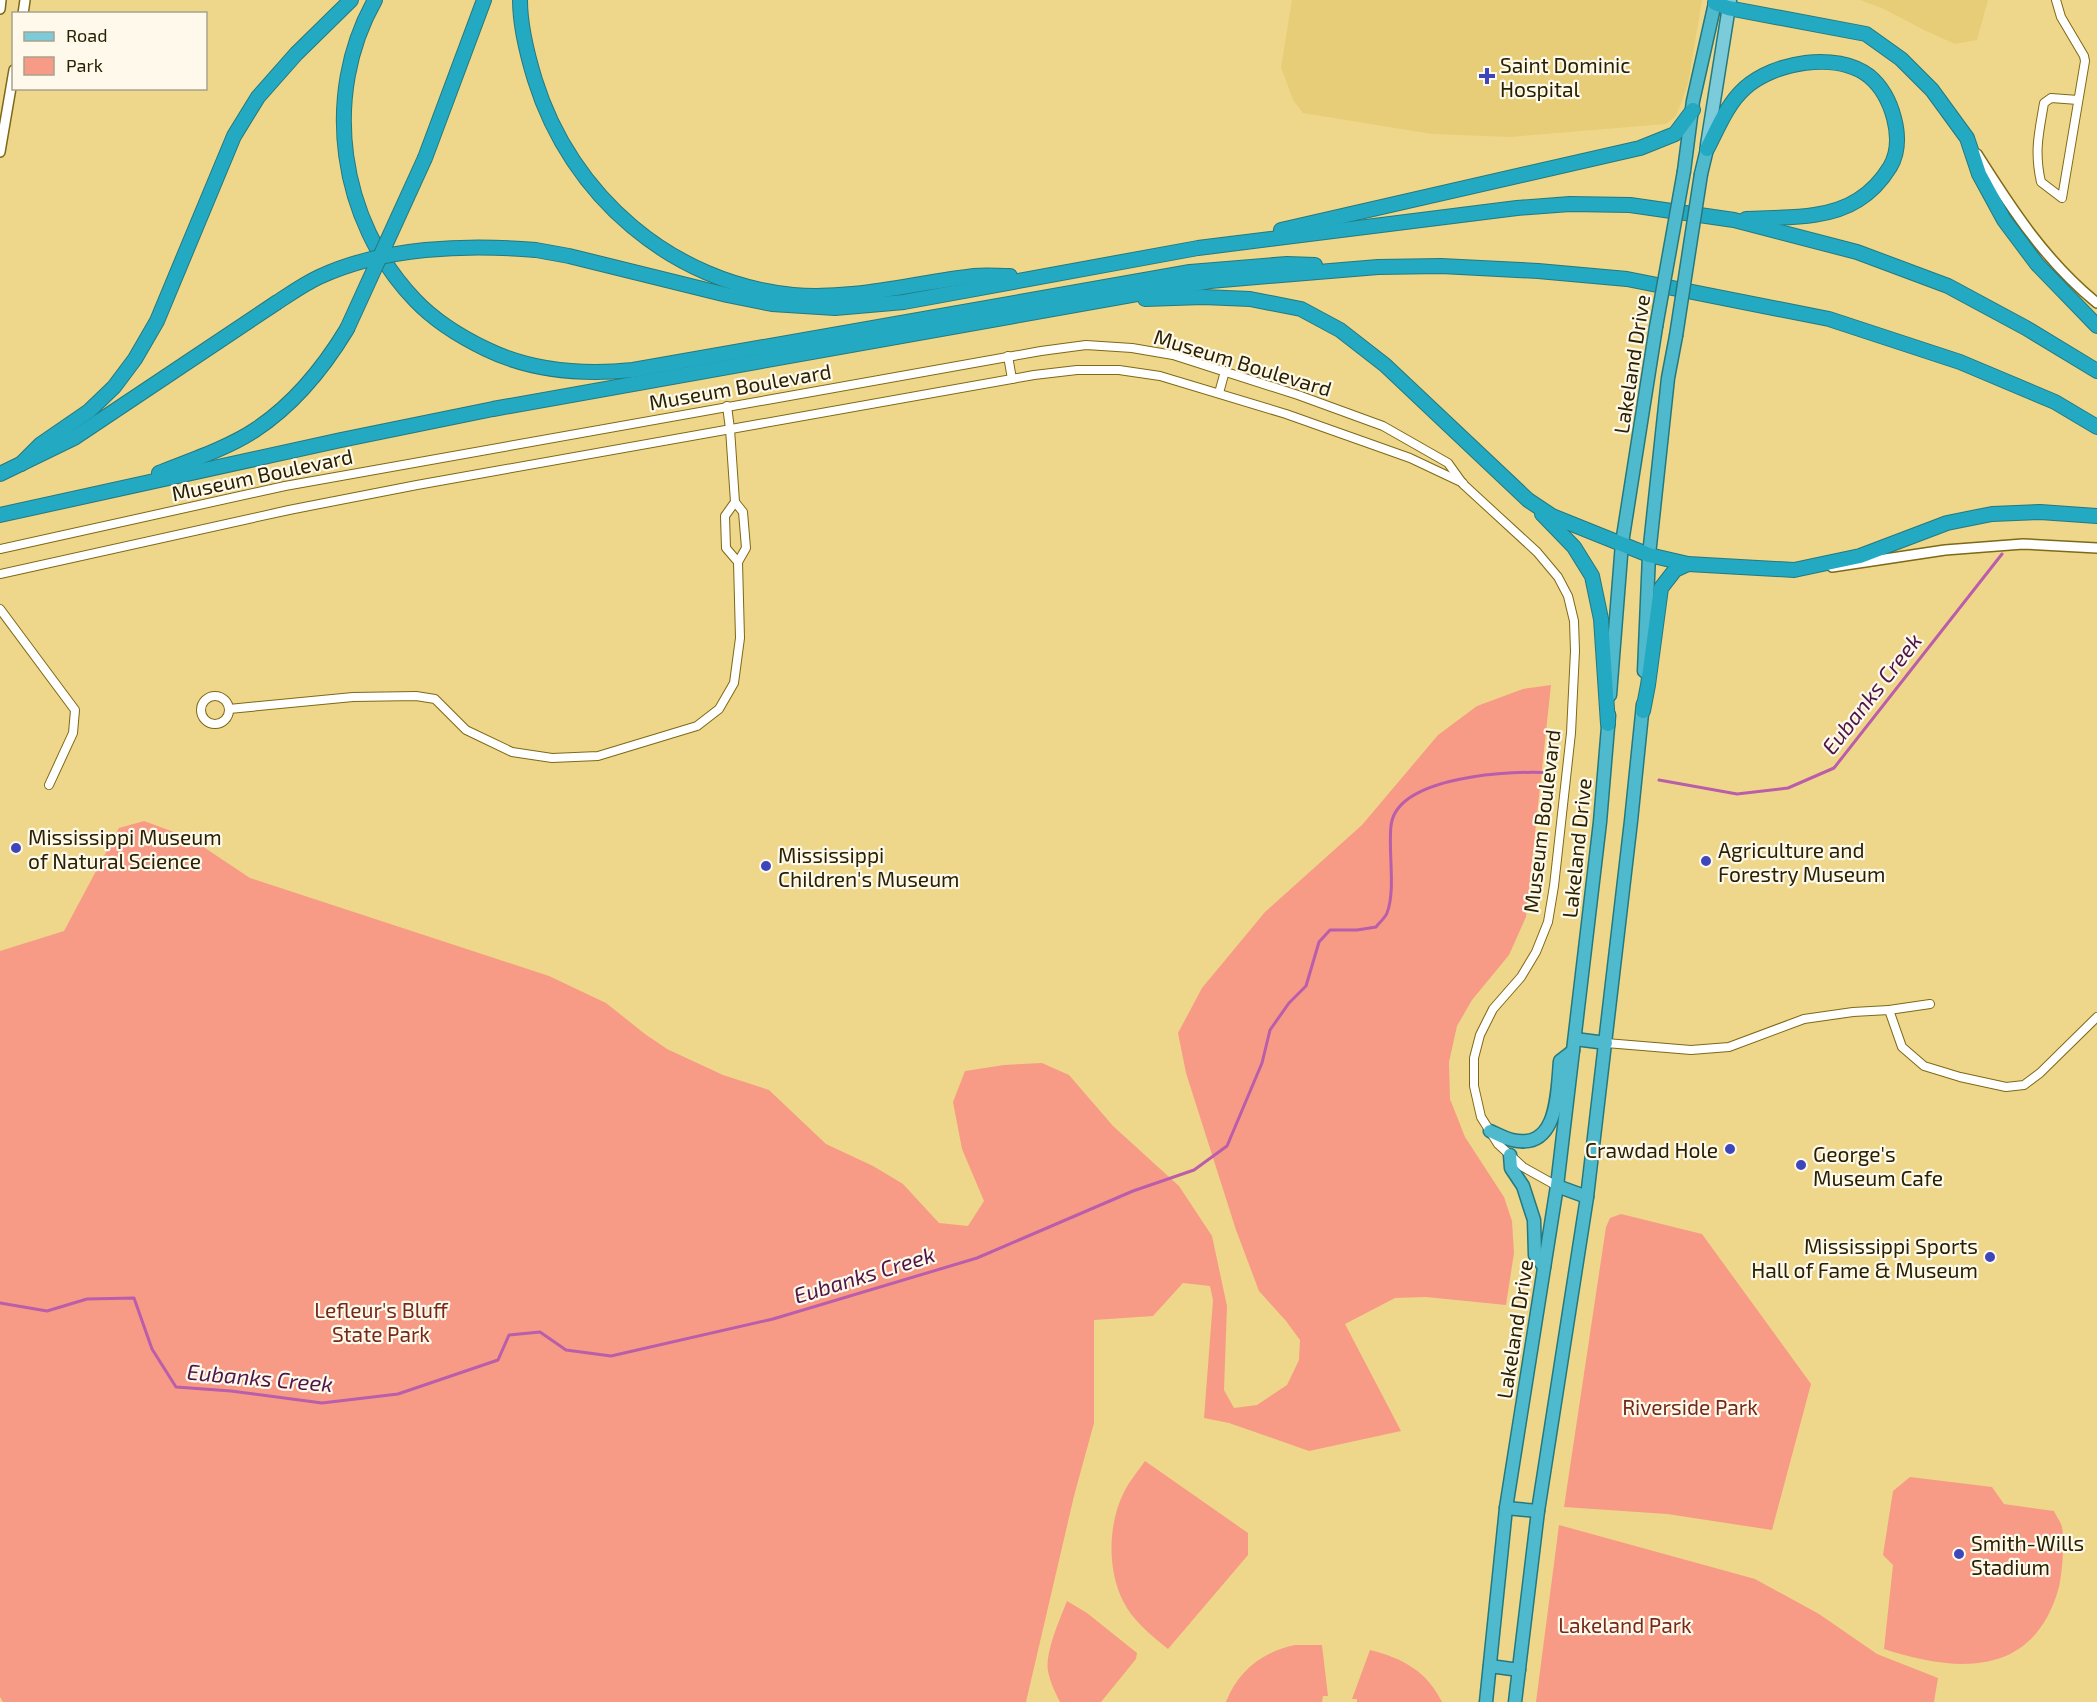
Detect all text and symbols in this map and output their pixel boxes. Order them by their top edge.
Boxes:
legend [12,12,207,90]
text: Road [66,24,107,46]
place label: Saint Dominic Hospital [1500,52,1631,101]
text: Park [66,54,103,76]
marker: Saint Dominic Hospital [1478,67,1496,85]
street label: Lakeland Drive [1608,293,1654,435]
street label: Museum Boulevard [1151,323,1335,401]
street label: Museum Boulevard [647,358,833,414]
street label: Museum Boulevard [169,443,355,505]
water label: Eubanks Creek [1816,627,1926,759]
street label: Museum Boulevard [1517,728,1565,914]
street label: Lakeland Drive [1556,777,1596,919]
place label: Mississippi Museum of Natural Science [28,824,222,873]
place label: Agriculture and Forestry Museum [1718,837,1885,886]
marker: Mississippi Museum of Natural Science [9,841,23,855]
place label: Mississippi Children's Museum [778,842,960,891]
marker: Agriculture and Forestry Museum [1699,854,1713,868]
marker: Mississippi Children's Museum [759,859,773,873]
place label: Crawdad Hole [1585,1137,1718,1162]
place label: George's Museum Cafe [1813,1141,1943,1190]
marker: Crawdad Hole [1723,1142,1737,1156]
marker: George's Museum Cafe [1794,1158,1808,1172]
place label: Mississippi Sports Hall of Fame & Museum [1751,1233,1978,1282]
water label: Eubanks Creek [790,1240,938,1308]
marker: Mississippi Sports Hall of Fame & Museum [1983,1250,1997,1264]
street label: Lakeland Drive [1491,1258,1537,1400]
park label: Lefleur's Bluff State Park [314,1297,449,1346]
water label: Eubanks Creek [186,1358,334,1396]
park label: Riverside Park [1622,1394,1758,1419]
place label: Smith-Wills Stadium [1971,1530,2084,1579]
marker: Smith-Wills Stadium [1952,1547,1966,1561]
park label: Lakeland Park [1558,1612,1692,1637]

